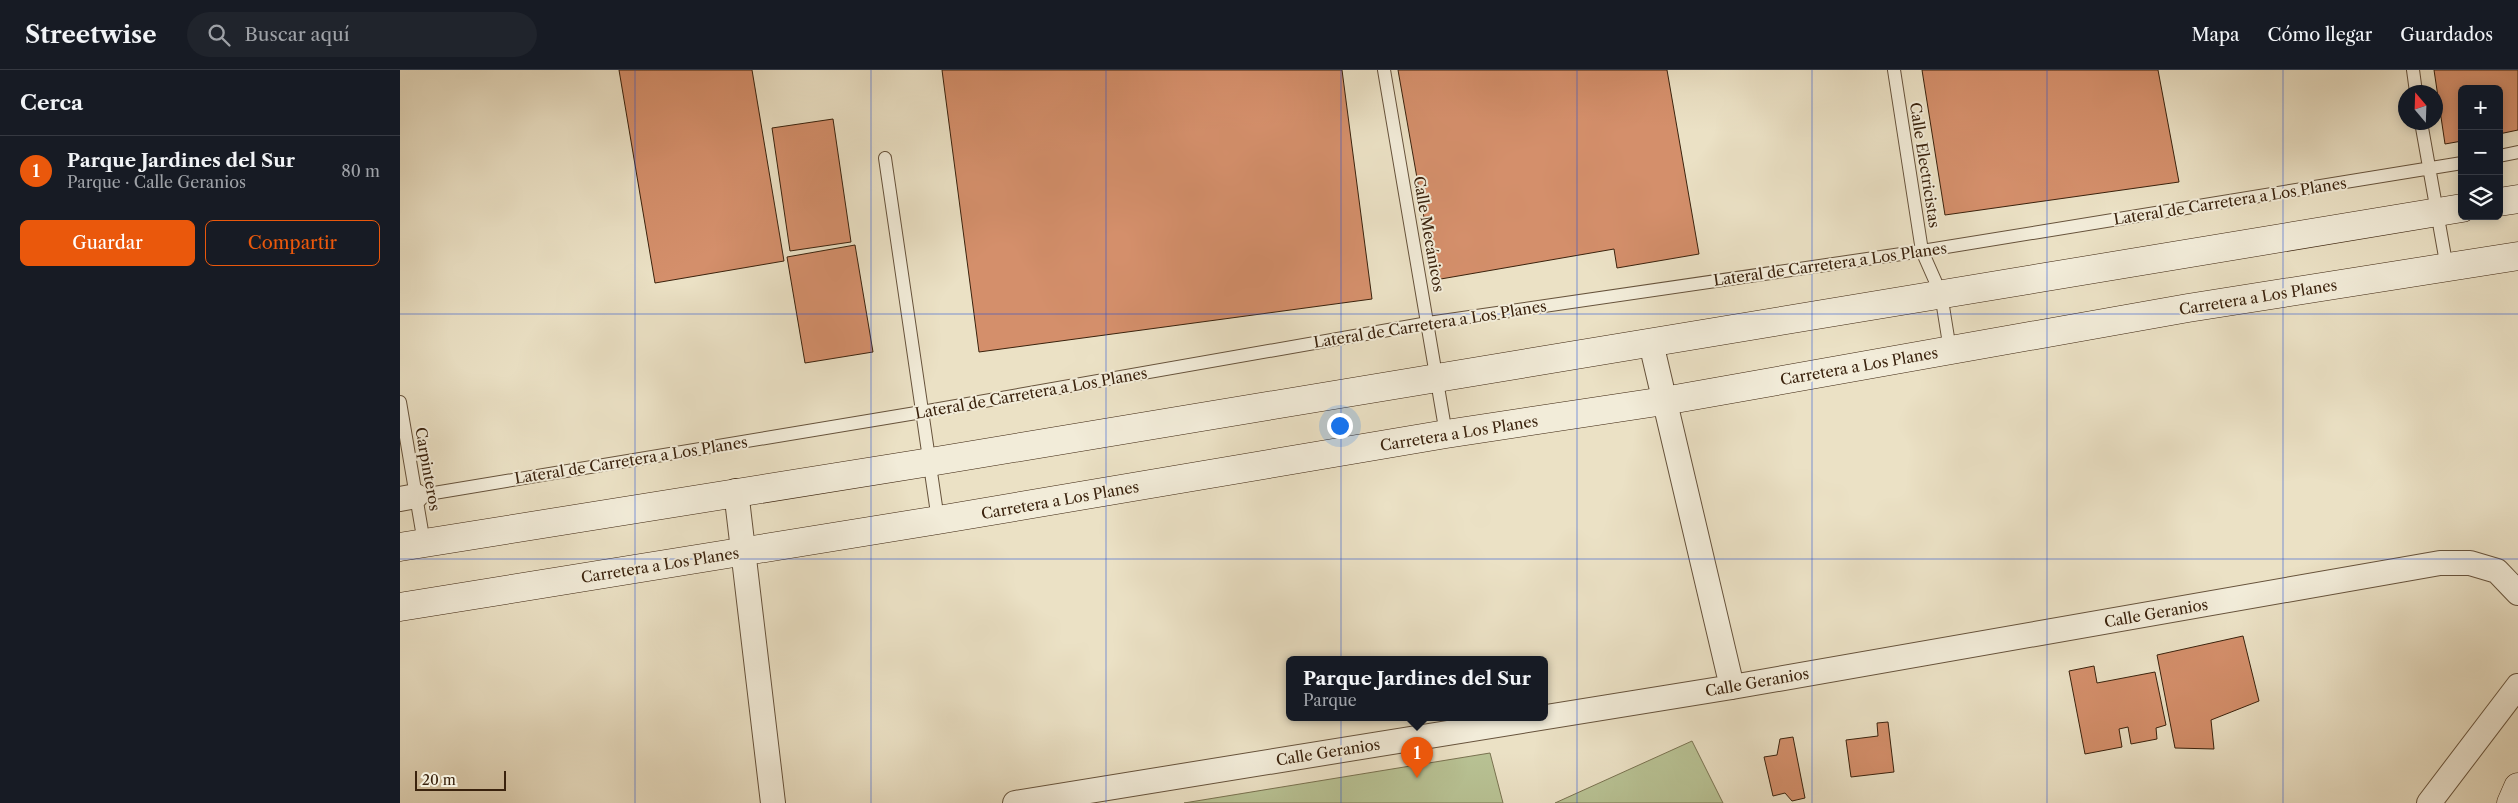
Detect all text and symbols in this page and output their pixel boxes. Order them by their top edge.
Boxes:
search box [187,12,537,57]
text: Streetwise [25,20,157,49]
icon: search [205,21,233,49]
text: Buscar aquí [245,23,350,46]
text: Mapa [2191,24,2240,46]
text: Cómo llegar [2268,24,2372,46]
text: Guardados [2400,24,2493,46]
north arrow [2398,85,2443,130]
map controls [2458,85,2503,220]
button: + [2458,85,2503,130]
text: Cerca [20,90,83,115]
street label: Calle Electricistas [1906,101,1944,229]
button: − [2458,130,2503,175]
text: Parque Jardines del Sur [67,149,295,172]
text: 1 [32,161,40,181]
text: 80 m [341,161,380,181]
text: Parque · Calle Geranios [67,172,246,192]
street label: Lateral de Carretera a Los Planes [2112,173,2348,229]
street label: Calle Mecánicos [1409,175,1449,293]
button: layers [2458,175,2503,220]
button: Guardar [20,220,195,266]
button: Compartir [205,220,380,266]
street label: Lateral de Carretera a Los Planes [1712,238,1948,290]
street label: Carretera a Los Planes [2178,275,2338,319]
street label: Lateral de Carretera a Los Planes [1312,296,1548,352]
street label: Carretera a Los Planes [1779,343,1939,389]
street label: Lateral de Carretera a Los Planes [913,363,1149,423]
street label: Carretera a Los Planes [1379,411,1539,455]
your location [1327,413,1353,439]
street label: Carpinteros [411,426,445,512]
street label: Lateral de Carretera a Los Planes [513,432,749,488]
street label: Carretera a Los Planes [980,477,1140,523]
street label: Carretera a Los Planes [580,543,740,587]
street label: Calle Geranios [2103,595,2209,631]
popup [1286,656,1548,721]
street label: Calle Geranios [1704,664,1810,700]
text: Parque Jardines del Sur [1303,667,1531,690]
text: Parque [1303,690,1357,710]
street label: Calle Geranios [1275,734,1381,770]
pin: 1 [1401,737,1433,778]
scale bar [415,768,506,791]
text: 20 m [422,771,456,789]

